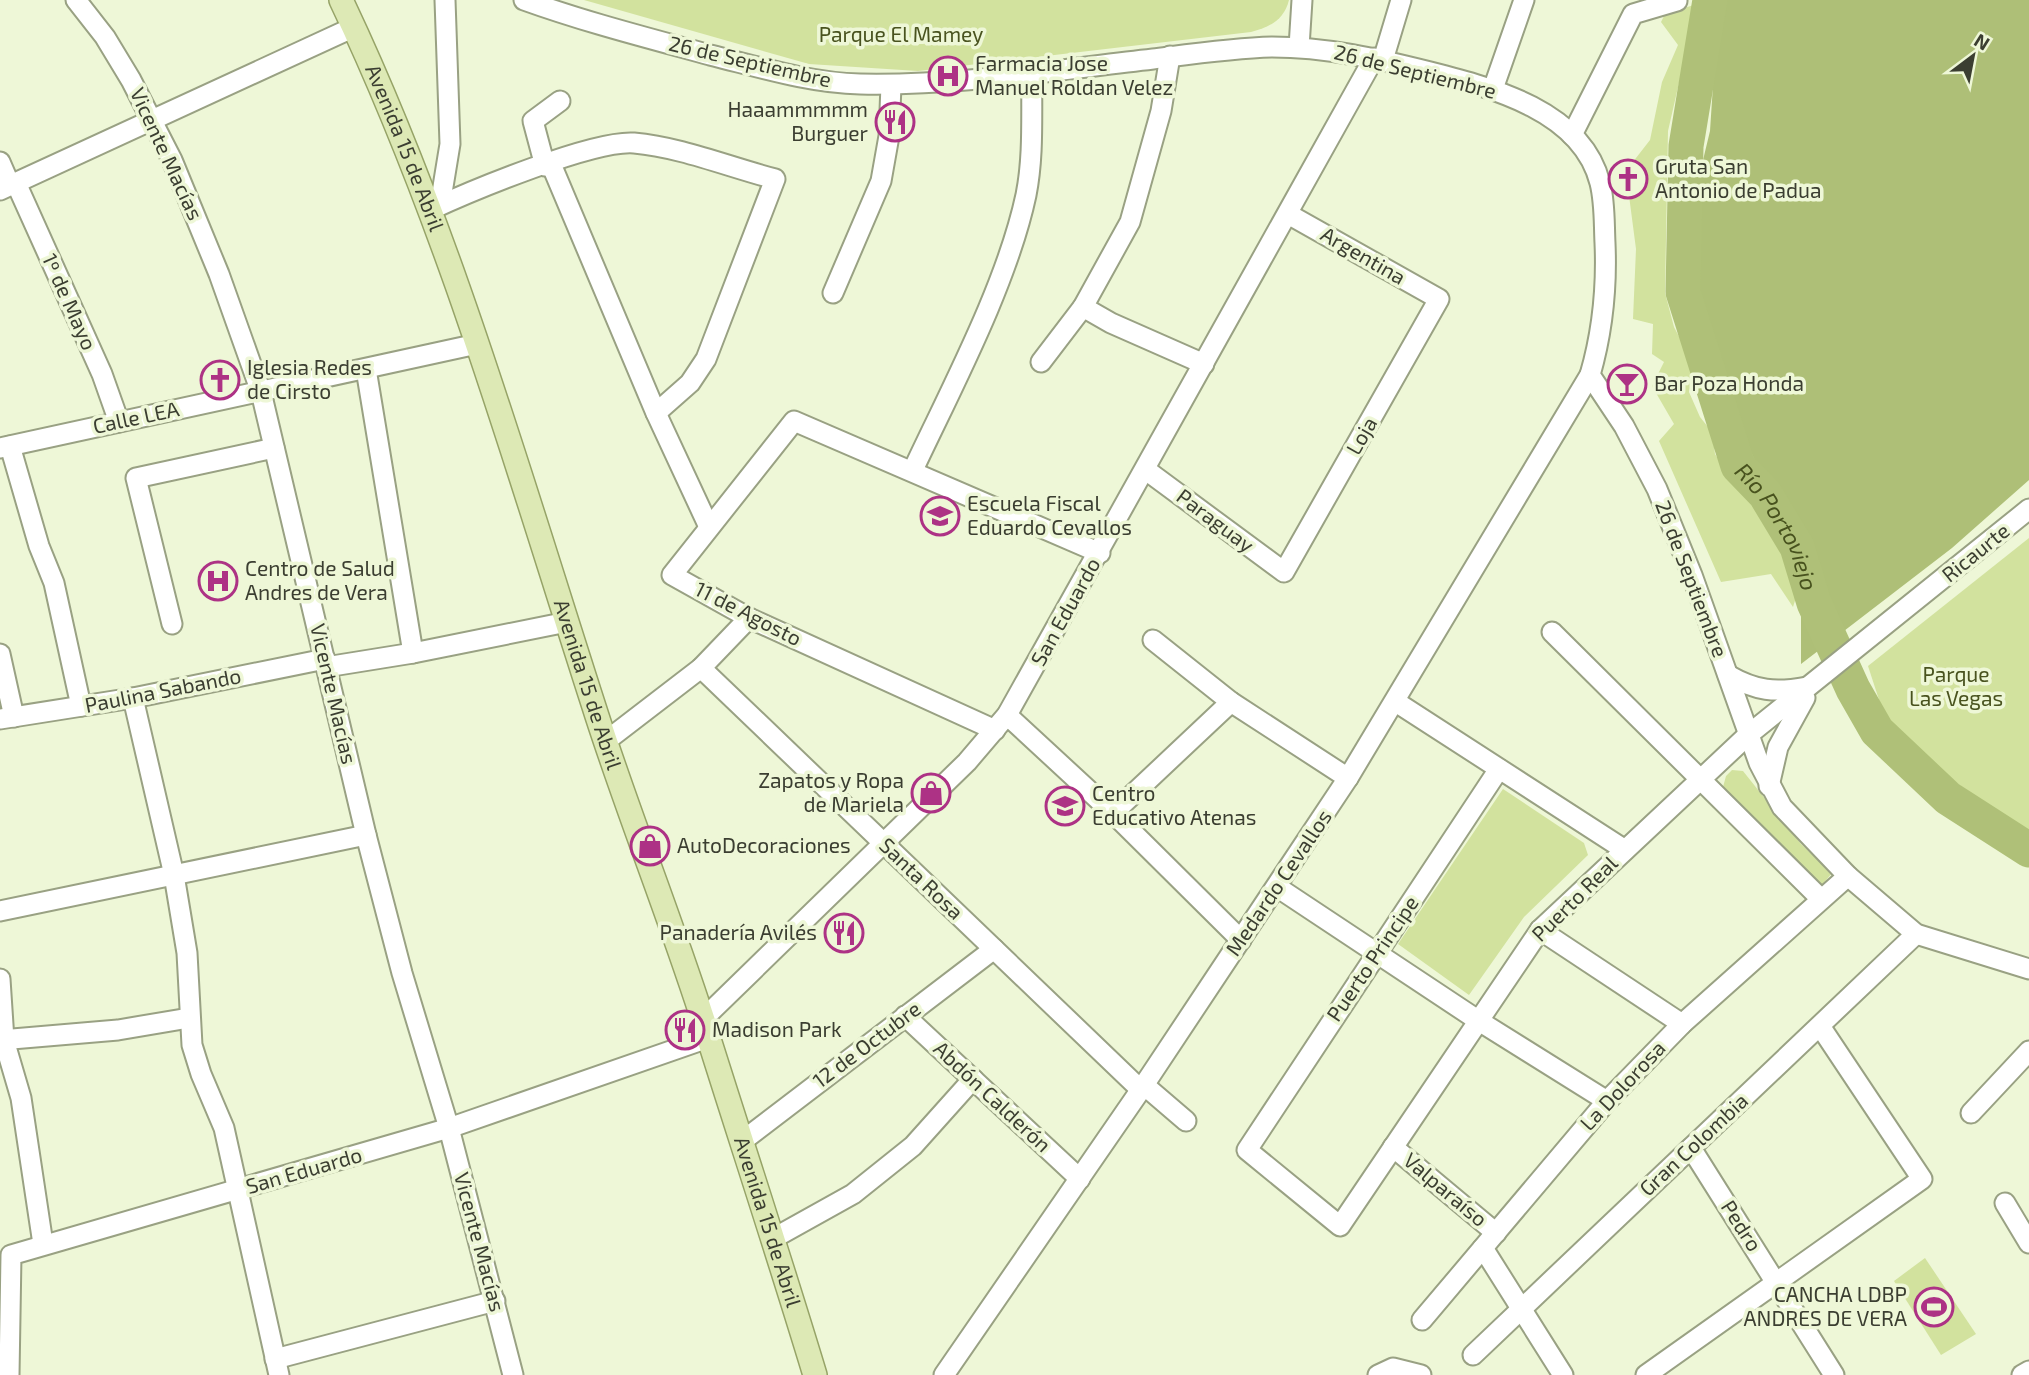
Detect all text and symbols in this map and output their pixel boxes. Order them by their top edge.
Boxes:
park label: Parque El Mamey [819,21,983,46]
north arrow [1938,21,2008,91]
text: N [1970,28,1994,55]
street label: 26 de Septiembre [667,30,834,91]
street label: 26 de Septiembre [1332,38,1499,103]
place label: Farmacia Jose Manuel Roldan Velez [975,50,1173,99]
hospital icon: Farmacia Jose Manuel Roldan Velez [927,55,969,97]
street label: Avenida 15 de Abril [361,60,451,235]
street label: Vicente Macías [126,83,209,224]
place label: Haaammmmm Burguer [727,96,869,145]
restaurant icon: Haaammmmm Burguer [874,101,916,143]
place label: Gruta San Antonio de Padua [1655,153,1822,202]
church icon: Gruta San Antonio de Padua [1607,158,1649,200]
street label: Argentina [1317,221,1410,289]
street label: 1º de Mayo [38,249,103,354]
place label: Iglesia Redes de Cirsto [247,354,372,403]
church icon: Iglesia Redes de Cirsto [199,359,241,401]
bar icon: Bar Poza Honda [1606,363,1648,405]
place label: Bar Poza Honda [1654,370,1804,395]
street label: Calle LEA [90,395,181,438]
street label: Loja [1340,412,1382,459]
water label: Río Portoviejo [1730,457,1824,594]
street label: Paraguay [1172,483,1259,557]
place label: Escuela Fiscal Eduardo Cevallos [967,490,1132,539]
school or university icon: Escuela Fiscal Eduardo Cevallos [919,495,961,537]
street label: 26 de Septiembre [1651,497,1734,660]
street label: Ricaurte [1936,517,2014,587]
street label: San Eduardo [1025,553,1105,670]
place label: Centro de Salud Andres de Vera [245,555,395,604]
hospital icon: Centro de Salud Andres de Vera [197,560,239,602]
street label: 11 de Agosto [691,575,806,650]
street label: Avenida 15 de Abril [550,596,628,773]
street label: Vicente Macías [306,621,363,766]
park label: Parque Las Vegas [1909,661,2003,710]
street label: Paulina Sabando [82,662,243,717]
place label: Zapatos y Ropa de Mariela [758,767,904,816]
shop icon: Zapatos y Ropa de Mariela [910,772,952,814]
place label: Centro Educativo Atenas [1092,780,1256,829]
school or university icon: Centro Educativo Atenas [1044,785,1086,827]
street label: Medardo Cevallos [1220,804,1336,960]
shop icon: AutoDecoraciones [629,825,671,867]
place label: AutoDecoraciones [677,832,851,857]
street label: Santa Rosa [875,832,969,924]
street label: Puerto Real [1526,849,1622,946]
street label: Puerto Principe [1321,891,1423,1026]
restaurant icon: Panadería Avilés [823,912,865,954]
place label: Panadería Avilés [660,919,817,944]
street label: 12 de Octubre [807,995,925,1092]
restaurant icon: Madison Park [664,1009,706,1051]
place label: Madison Park [712,1016,842,1041]
street label: Abdón Calderón [929,1035,1057,1157]
street label: La Dolorosa [1574,1035,1670,1135]
street label: Gran Colombia [1634,1087,1752,1201]
street label: Avenida 15 de Abril [730,1133,808,1311]
street label: San Eduardo [243,1141,365,1198]
street label: Valparaíso [1399,1147,1493,1231]
street label: Vicente Macías [450,1169,511,1314]
street label: Pedro [1717,1195,1768,1255]
place label: CANCHA LDBP ANDRES DE VERA [1744,1281,1907,1330]
sports icon: CANCHA LDBP ANDRES DE VERA [1913,1286,1955,1328]

